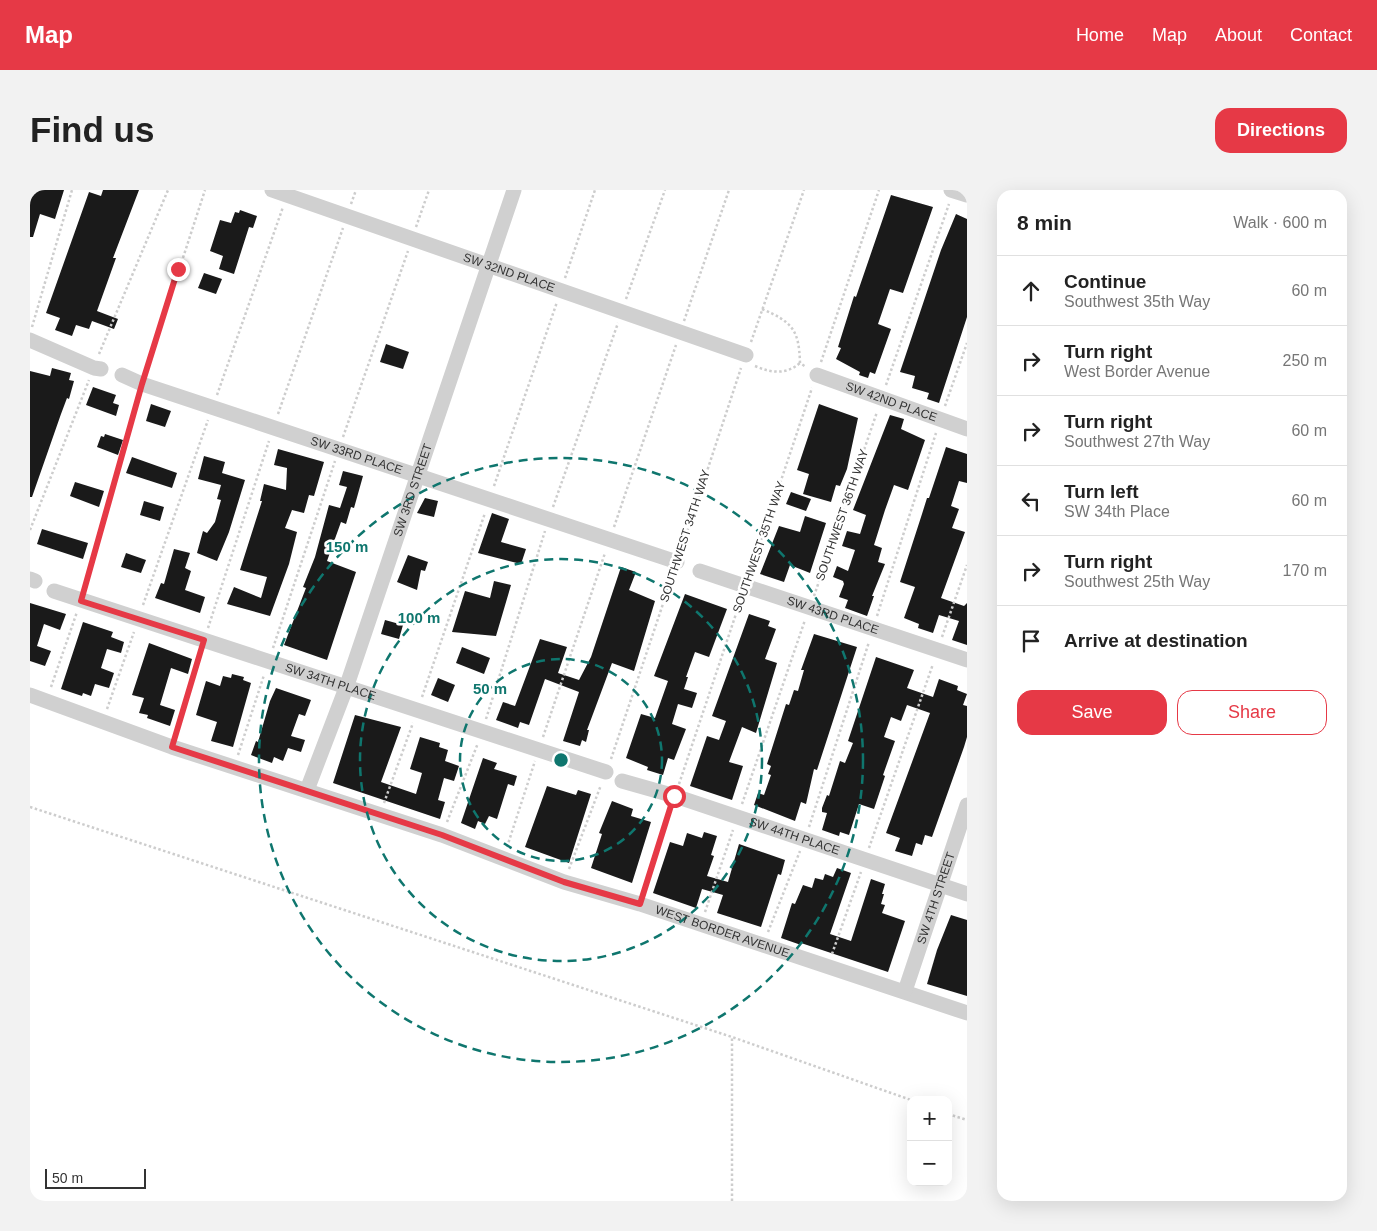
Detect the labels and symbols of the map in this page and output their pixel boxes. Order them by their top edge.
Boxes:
street label: SW 32ND PLACE [461,250,557,295]
route end [167,258,190,281]
street label: SW 42ND PLACE [844,379,939,425]
street label: SW 33RD PLACE [309,434,404,477]
street label: SW 3RD STREET [391,441,435,539]
street label: SOUTHWEST 36TH WAY [813,447,871,583]
street label: SOUTHWEST 34TH WAY [657,468,713,604]
street label: SOUTHWEST 35TH WAY [730,479,788,615]
text: 150 m [326,538,368,555]
street label: SW 43RD PLACE [785,593,881,637]
text: 100 m [398,609,440,626]
street label: SW 34TH PLACE [283,660,378,703]
text: 50 m [473,680,507,697]
centre of rings [552,751,570,769]
route start [663,785,686,808]
street label: SW 44TH PLACE [747,814,842,858]
street label: SW 4TH STREET [914,850,958,946]
street label: WEST BORDER AVENUE [654,903,791,960]
scale bar [45,1166,146,1189]

